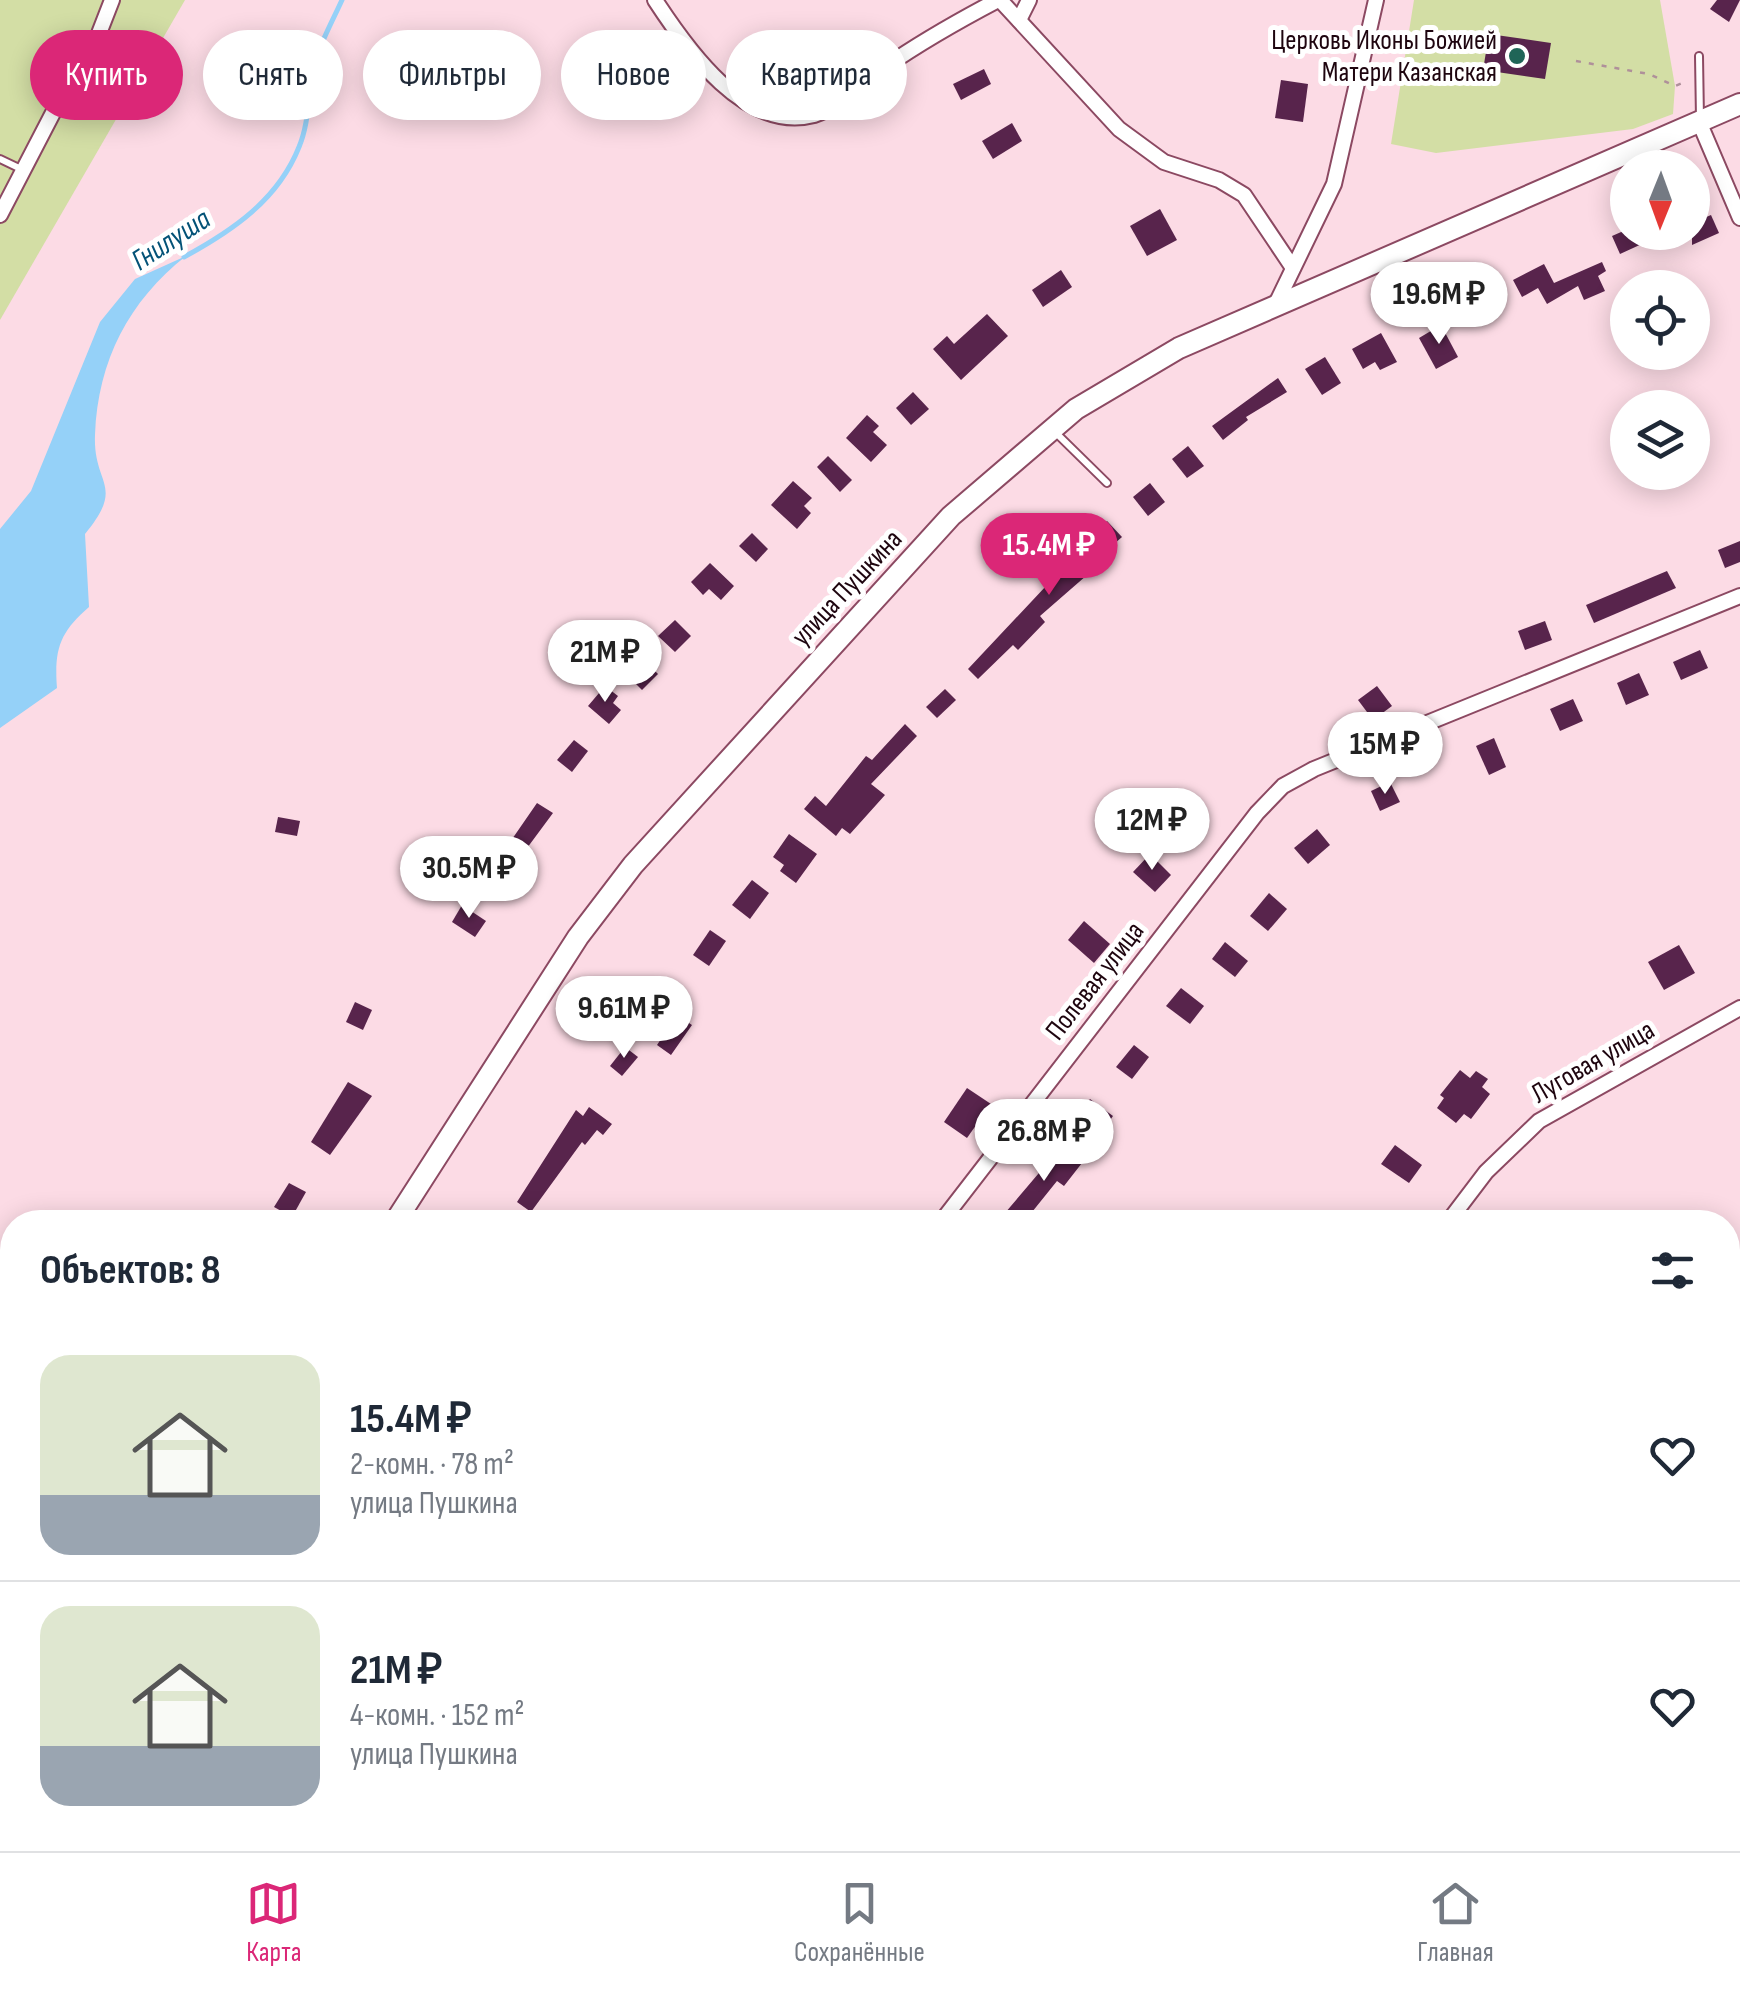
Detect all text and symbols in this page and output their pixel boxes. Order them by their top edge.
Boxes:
place label: Церковь Иконы Божией Матери Казанская [1271,24,1497,89]
chip: Купить [30,30,183,120]
chip: Снять [203,30,343,120]
chip: Фильтры [363,30,541,120]
chip: Новое [561,30,706,120]
chip: Квартира [726,30,907,120]
marker: Церковь Иконы Божией Матери Казанская [1506,45,1528,67]
north arrow [1610,150,1710,250]
map controls [1610,150,1710,490]
water label: Гнилуша [125,201,217,279]
pin: 19.6M ₽ [1347,262,1531,347]
button: locate [1610,270,1710,370]
text: 19.6M ₽ [1393,275,1485,314]
button: layers [1610,390,1710,490]
pin: 15.4M ₽ [957,513,1141,598]
street label: улица Пушкина [785,523,909,653]
text: 15.4M ₽ [1003,526,1095,565]
pin: 21M ₽ [535,620,675,705]
text: 21M ₽ [570,633,640,672]
pin: 15M ₽ [1315,712,1455,797]
text: 15M ₽ [1350,725,1420,764]
pin: 12M ₽ [1082,788,1222,873]
text: 12M ₽ [1117,801,1187,840]
pin: 30.5M ₽ [377,836,561,921]
text: 30.5M ₽ [422,849,516,888]
street label: Полевая улица [1039,915,1151,1047]
pin: 9.61M ₽ [532,976,716,1061]
text: 9.61M ₽ [578,989,670,1028]
street label: Луговая улица [1526,1014,1660,1110]
pin: 26.8M ₽ [952,1099,1136,1184]
text: 26.8M ₽ [997,1112,1091,1151]
icon: filters [1645,1243,1700,1298]
text: Объектов: 8 [40,1245,221,1296]
text: 15.4M ₽ [350,1394,472,1445]
icon: home [120,1395,240,1515]
icon: heart [1645,1428,1700,1483]
text: 2-комн. · 78 m² [350,1445,514,1484]
text: улица Пушкина [350,1484,518,1523]
text: 21M ₽ [350,1645,442,1696]
icon: home [120,1646,240,1766]
icon: heart [1645,1679,1700,1734]
text: 4-комн. · 152 m² [350,1696,525,1735]
text: улица Пушкина [350,1735,518,1774]
tab: Карта [246,1876,301,1969]
tab: Сохранённые [794,1876,925,1969]
tab: Главная [1417,1876,1494,1969]

